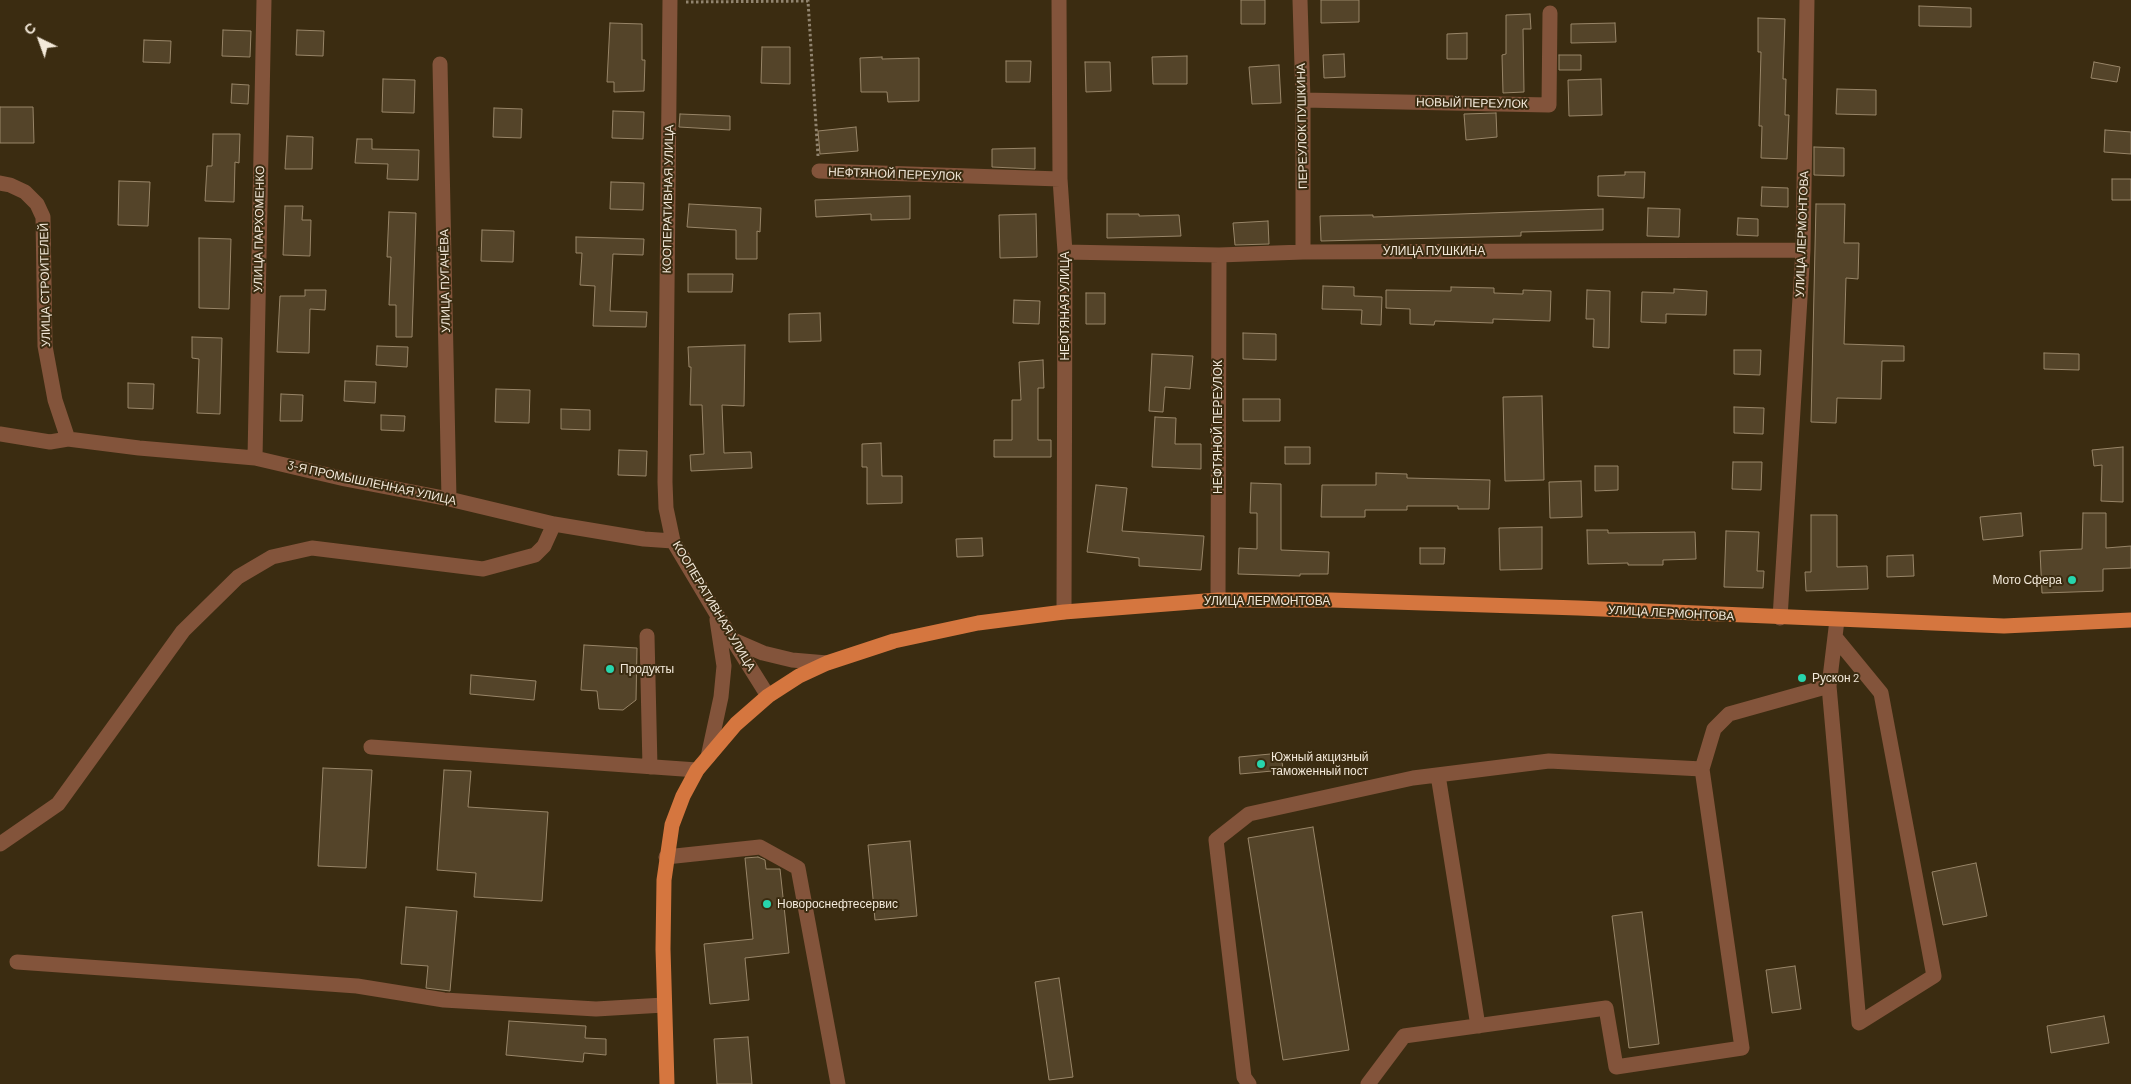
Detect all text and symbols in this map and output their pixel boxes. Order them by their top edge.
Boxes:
north arrow [15,15,65,65]
text: С [20,19,39,38]
street label: ПЕРЕУЛОК ПУШКИНА [1294,63,1310,189]
street label: НОВЫЙ ПЕРЕУЛОК [1416,95,1528,111]
street label: КООПЕРАТИВНАЯ УЛИЦА [660,125,676,273]
street label: НЕФТЯНОЙ ПЕРЕУЛОК [828,164,962,184]
street label: УЛИЦА ПАРХОМЕНКО [251,165,267,293]
street label: УЛИЦА ЛЕРМОНТОВА [1793,171,1811,297]
street label: УЛИЦА СТРОИТЕЛЕЙ [37,223,53,347]
street label: УЛИЦА ПУГАЧЁВА [437,229,453,333]
street label: УЛИЦА ПУШКИНА [1383,244,1485,258]
street label: НЕФТЯНАЯ УЛИЦА [1058,251,1072,361]
street label: НЕФТЯНОЙ ПЕРЕУЛОК [1211,360,1225,494]
street label: 3-Я ПРОМЫШЛЕННАЯ УЛИЦА [286,458,458,508]
street label: КООПЕРАТИВНАЯ УЛИЦА [670,539,758,673]
place label: Мото Сфера [1992,573,2062,587]
marker: Мото Сфера [2066,574,2078,586]
street label: УЛИЦА ЛЕРМОНТОВА [1204,594,1330,608]
street label: УЛИЦА ЛЕРМОНТОВА [1607,603,1735,623]
place label: Продукты [620,662,674,676]
marker: Продукты [604,663,616,675]
place label: Рускон 2 [1812,671,1859,685]
marker: Рускон 2 [1796,672,1808,684]
place label: Южный акцизный таможенный пост [1271,750,1368,778]
marker: Южный акцизный таможенный пост [1255,758,1267,770]
place label: Новороснефтесервис [777,897,898,911]
marker: Новороснефтесервис [761,898,773,910]

